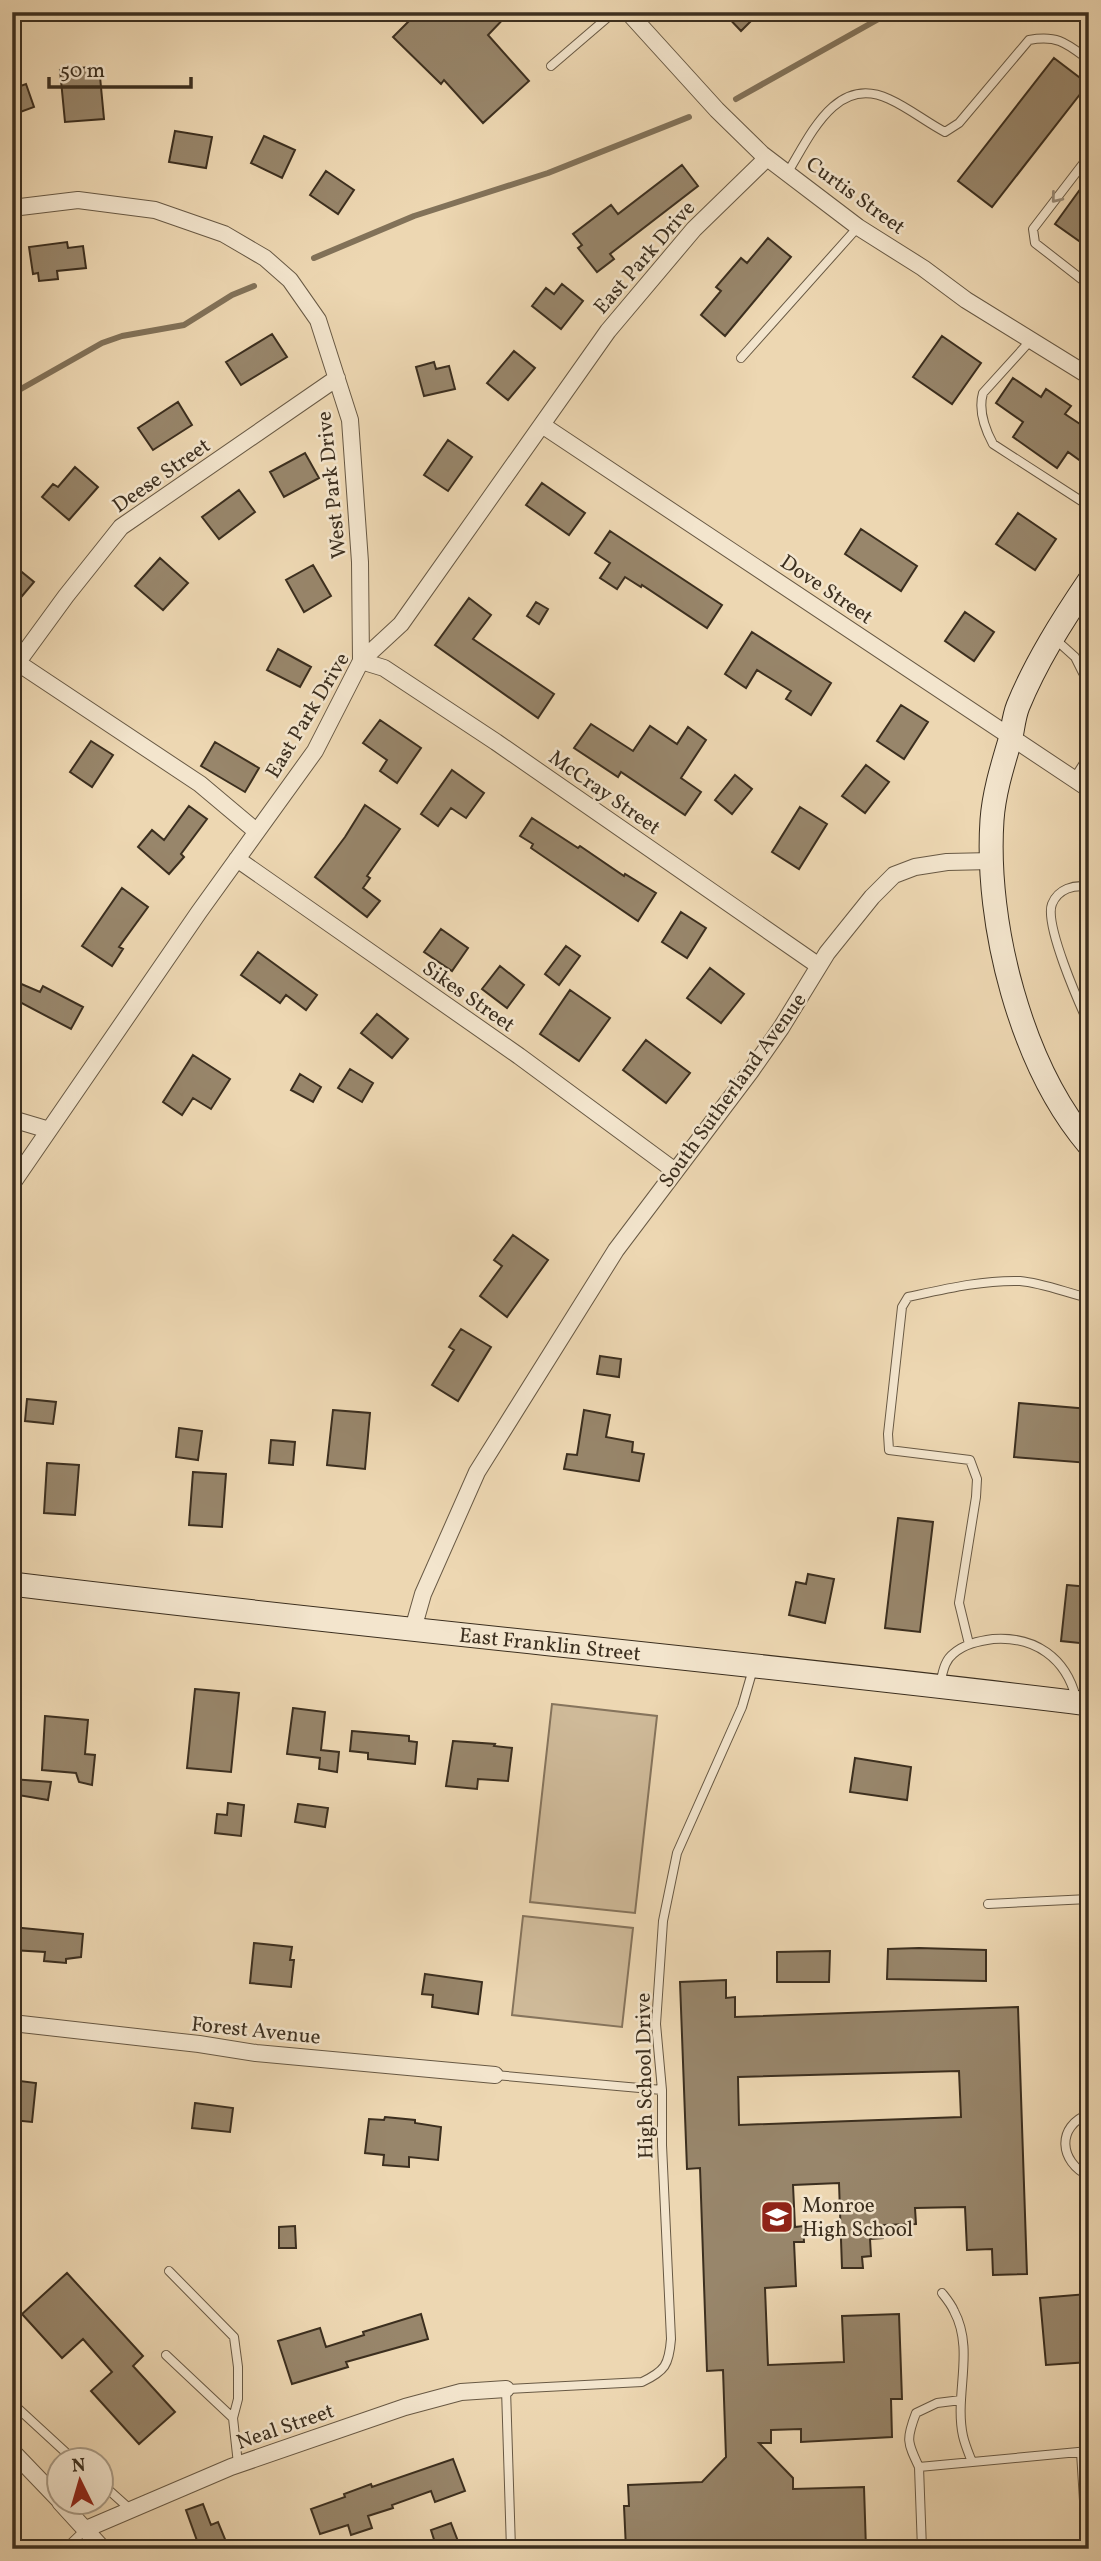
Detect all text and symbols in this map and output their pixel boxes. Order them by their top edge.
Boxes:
scale bar [49,46,191,90]
text: 50 m [60,57,105,86]
street label: Curtis Street [800,150,911,242]
one-way arrow [1051,190,1064,202]
street label: East Park Drive [588,195,703,321]
street label: West Park Drive [310,410,355,560]
street label: Deese Street [107,432,217,521]
street label: Dove Street [774,548,878,632]
street label: East Park Drive [259,647,357,784]
street label: McCray Street [542,744,666,843]
street label: Sikes Street [416,955,520,1040]
street label: South Sutherland Avenue [652,987,814,1194]
street label: East Franklin Street [458,1622,642,1669]
street label: High School Drive [630,1992,661,2159]
street label: Forest Avenue [190,2010,322,2053]
place label: Monroe High School [802,2192,913,2245]
school or university icon: Monroe High School [758,2198,796,2236]
street label: Neal Street [233,2397,338,2458]
north arrow [46,2446,116,2516]
text: N [71,2452,87,2480]

